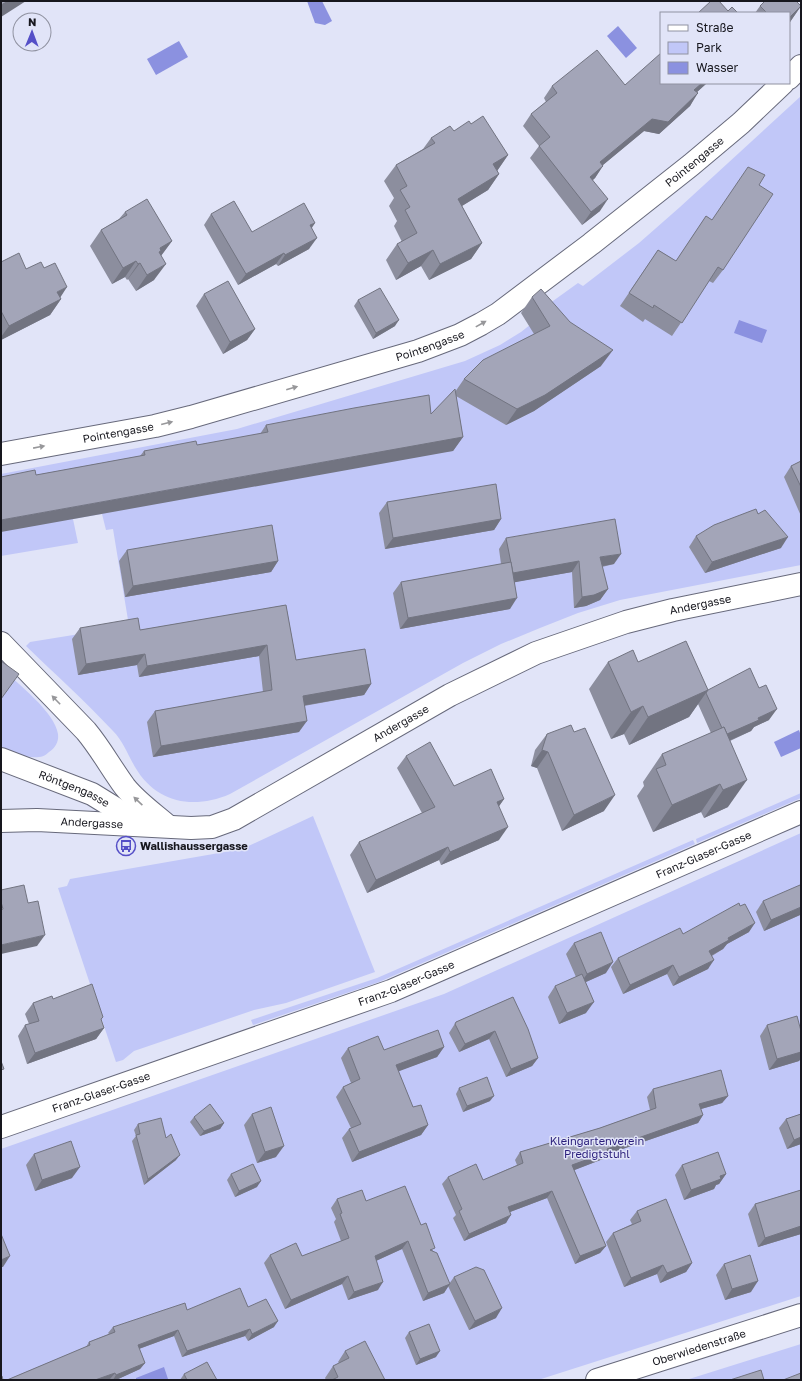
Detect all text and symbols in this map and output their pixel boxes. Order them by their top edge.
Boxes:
north arrow [12,12,52,52]
legend [660,12,790,84]
text: N [28,15,36,28]
text: Straße [696,20,734,35]
text: Park [696,40,722,55]
text: Wasser [696,60,739,75]
street label: Pointengasse [662,133,726,189]
one-way arrow [475,320,487,327]
street label: Pointengasse [394,327,466,363]
one-way arrow [287,385,299,391]
street label: Pointengasse [81,419,155,445]
one-way arrow [161,419,173,425]
one-way arrow [33,444,45,450]
street label: Andergasse [668,591,732,617]
one-way arrow [51,695,61,705]
street label: Andergasse [370,702,431,744]
street label: Röntgengasse [37,767,112,809]
one-way arrow [133,796,143,806]
street label: Andergasse [60,814,124,830]
street label: Franz-Glaser-Gasse [654,828,753,881]
bus stop icon: Wallishaussergasse [115,835,137,857]
place label: Wallishaussergasse [140,839,248,852]
street label: Franz-Glaser-Gasse [356,957,456,1008]
street label: Franz-Glaser-Gasse [50,1069,152,1115]
park label: Kleingartenverein Predigtstuhl [550,1134,644,1160]
street label: Oberwiedenstraße [650,1326,747,1368]

